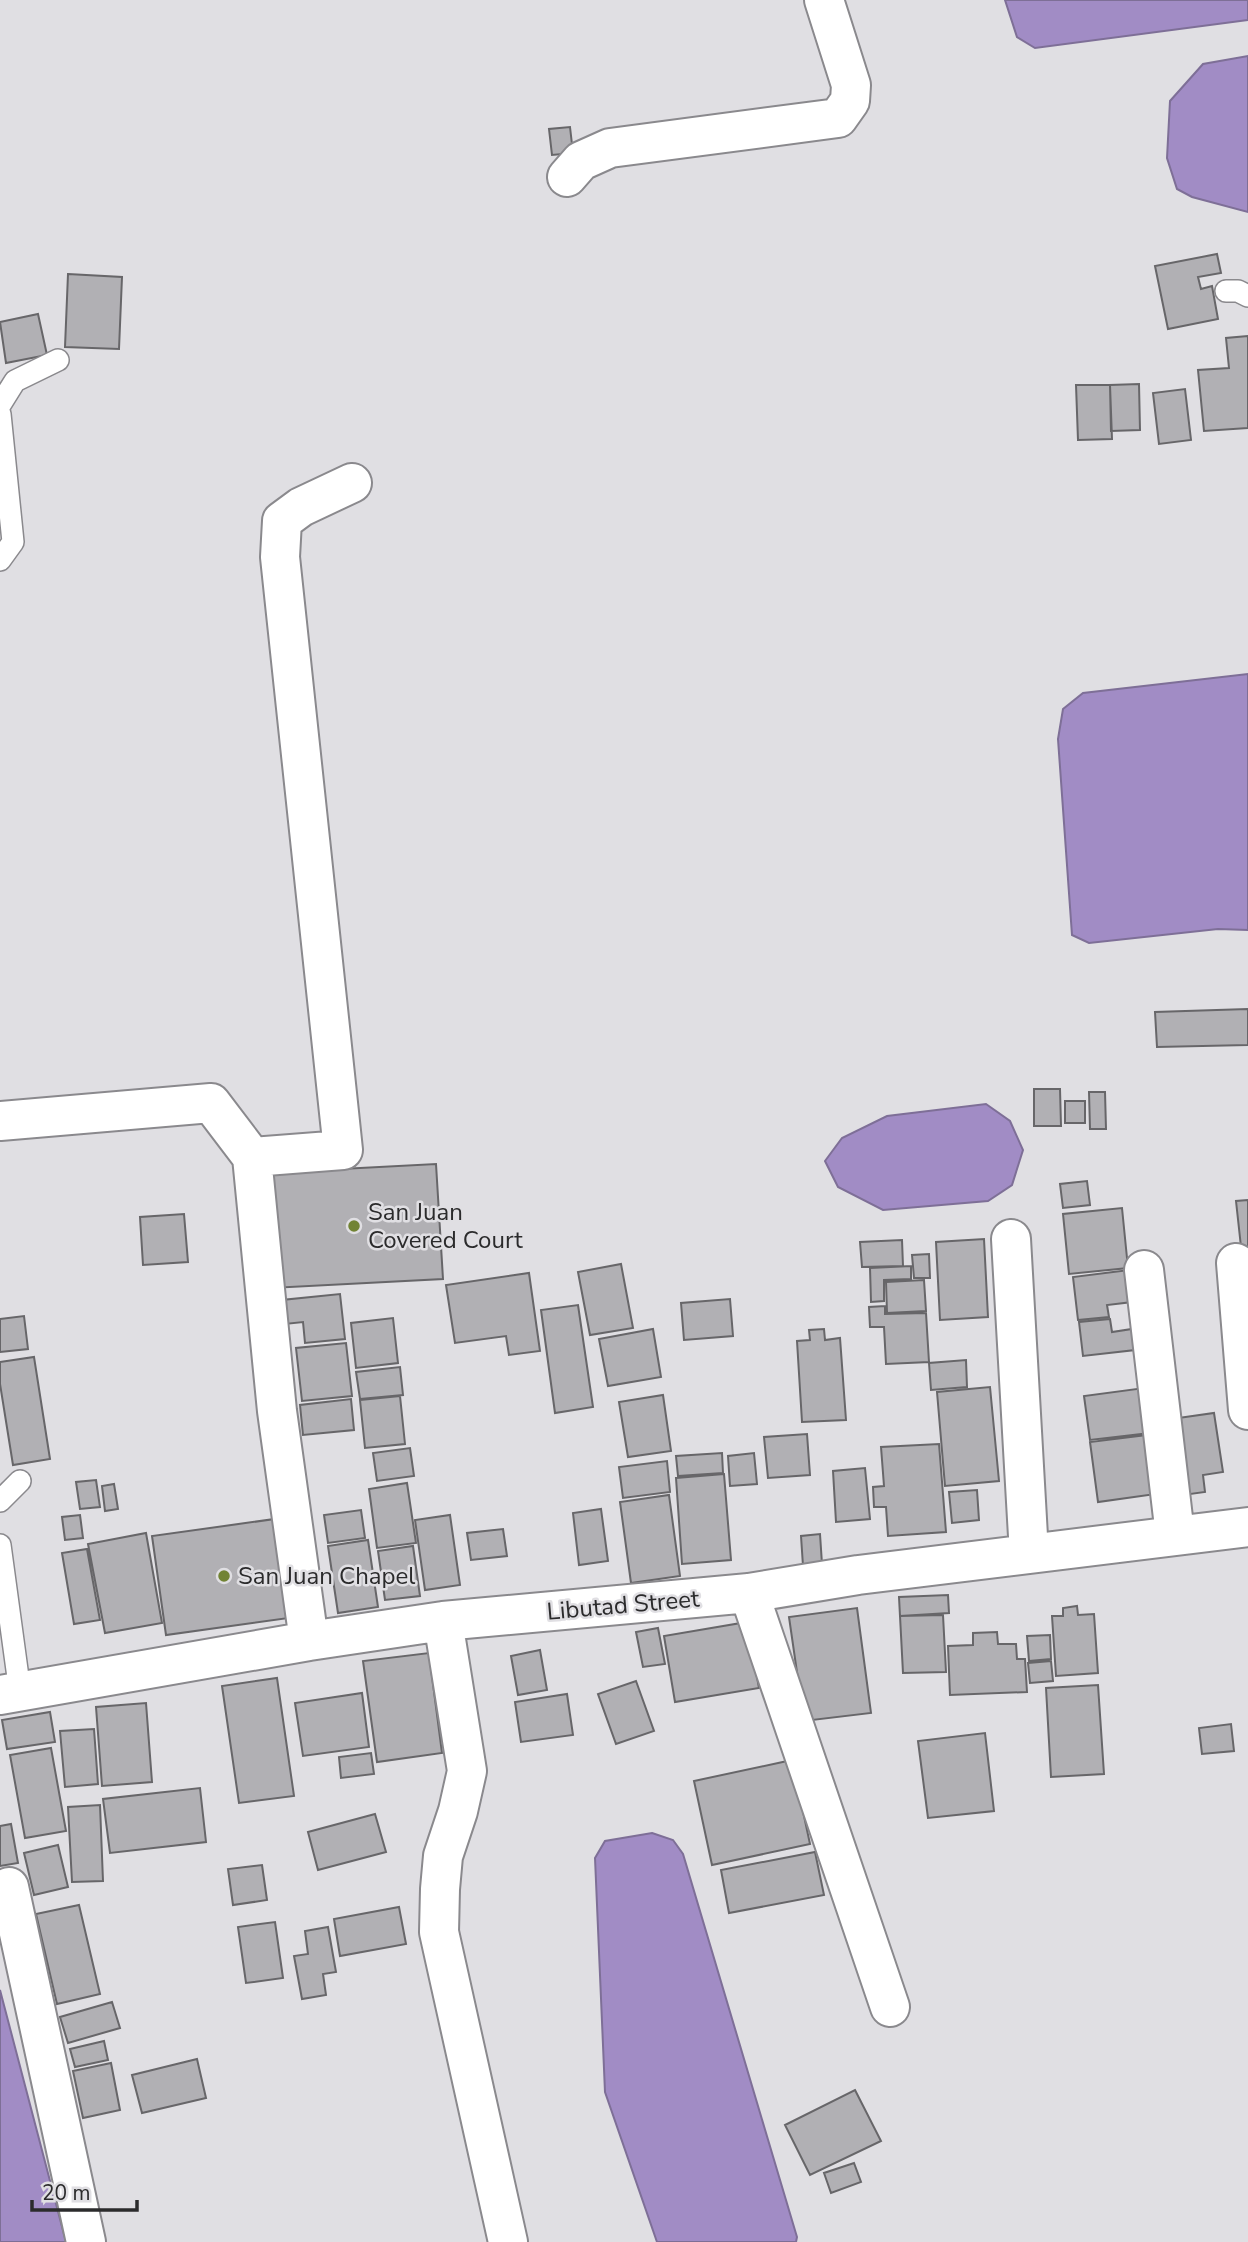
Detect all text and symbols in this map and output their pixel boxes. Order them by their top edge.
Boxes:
place label: San Juan Covered Court [368,1196,523,1256]
marker: San Juan Covered Court [346,1218,362,1234]
place label: San Juan Chapel [238,1560,415,1592]
marker: San Juan Chapel [216,1568,232,1584]
street label: Libutad Street [545,1582,701,1628]
scale bar [32,2168,136,2212]
text: 20 m [42,2179,91,2207]

